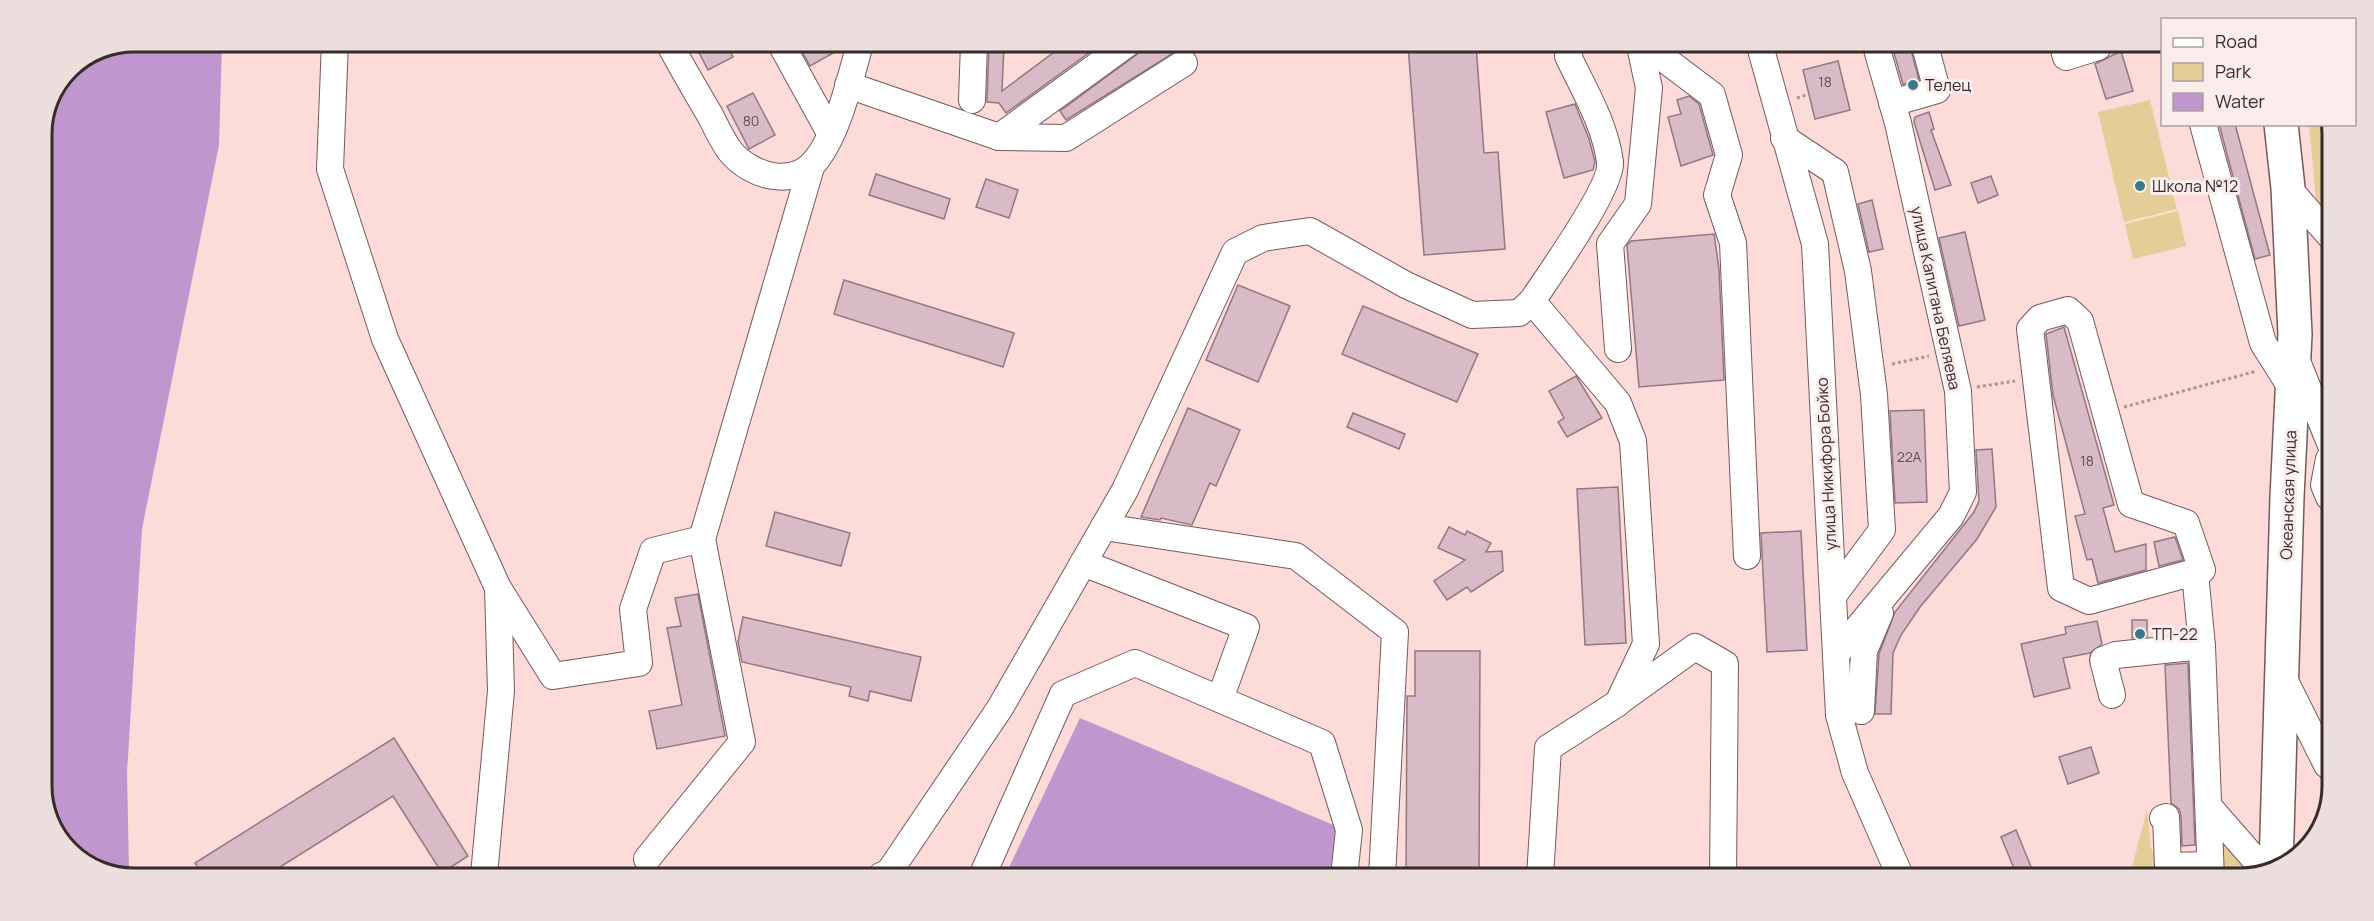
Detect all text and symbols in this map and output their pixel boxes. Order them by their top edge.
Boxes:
legend [2161,18,2356,126]
text: Road [2215,29,2258,53]
text: Park [2215,59,2252,83]
house number: 18 [1818,72,1832,91]
place label: Телец [1925,74,1971,96]
marker: Телец [1906,78,1920,92]
text: Water [2215,89,2265,113]
house number: 80 [743,111,759,130]
place label: Школа №12 [2152,175,2238,197]
marker: Школа №12 [2133,179,2147,193]
street label: улица Капитана Беляева [1906,204,1966,392]
street label: улица Никифора Бойко [1810,377,1842,551]
street label: Океанская улица [2275,430,2301,560]
house number: 22А [1897,447,1921,466]
house number: 18 [2080,451,2094,470]
place label: ТП-22 [2152,623,2198,645]
marker: ТП-22 [2133,627,2147,641]

